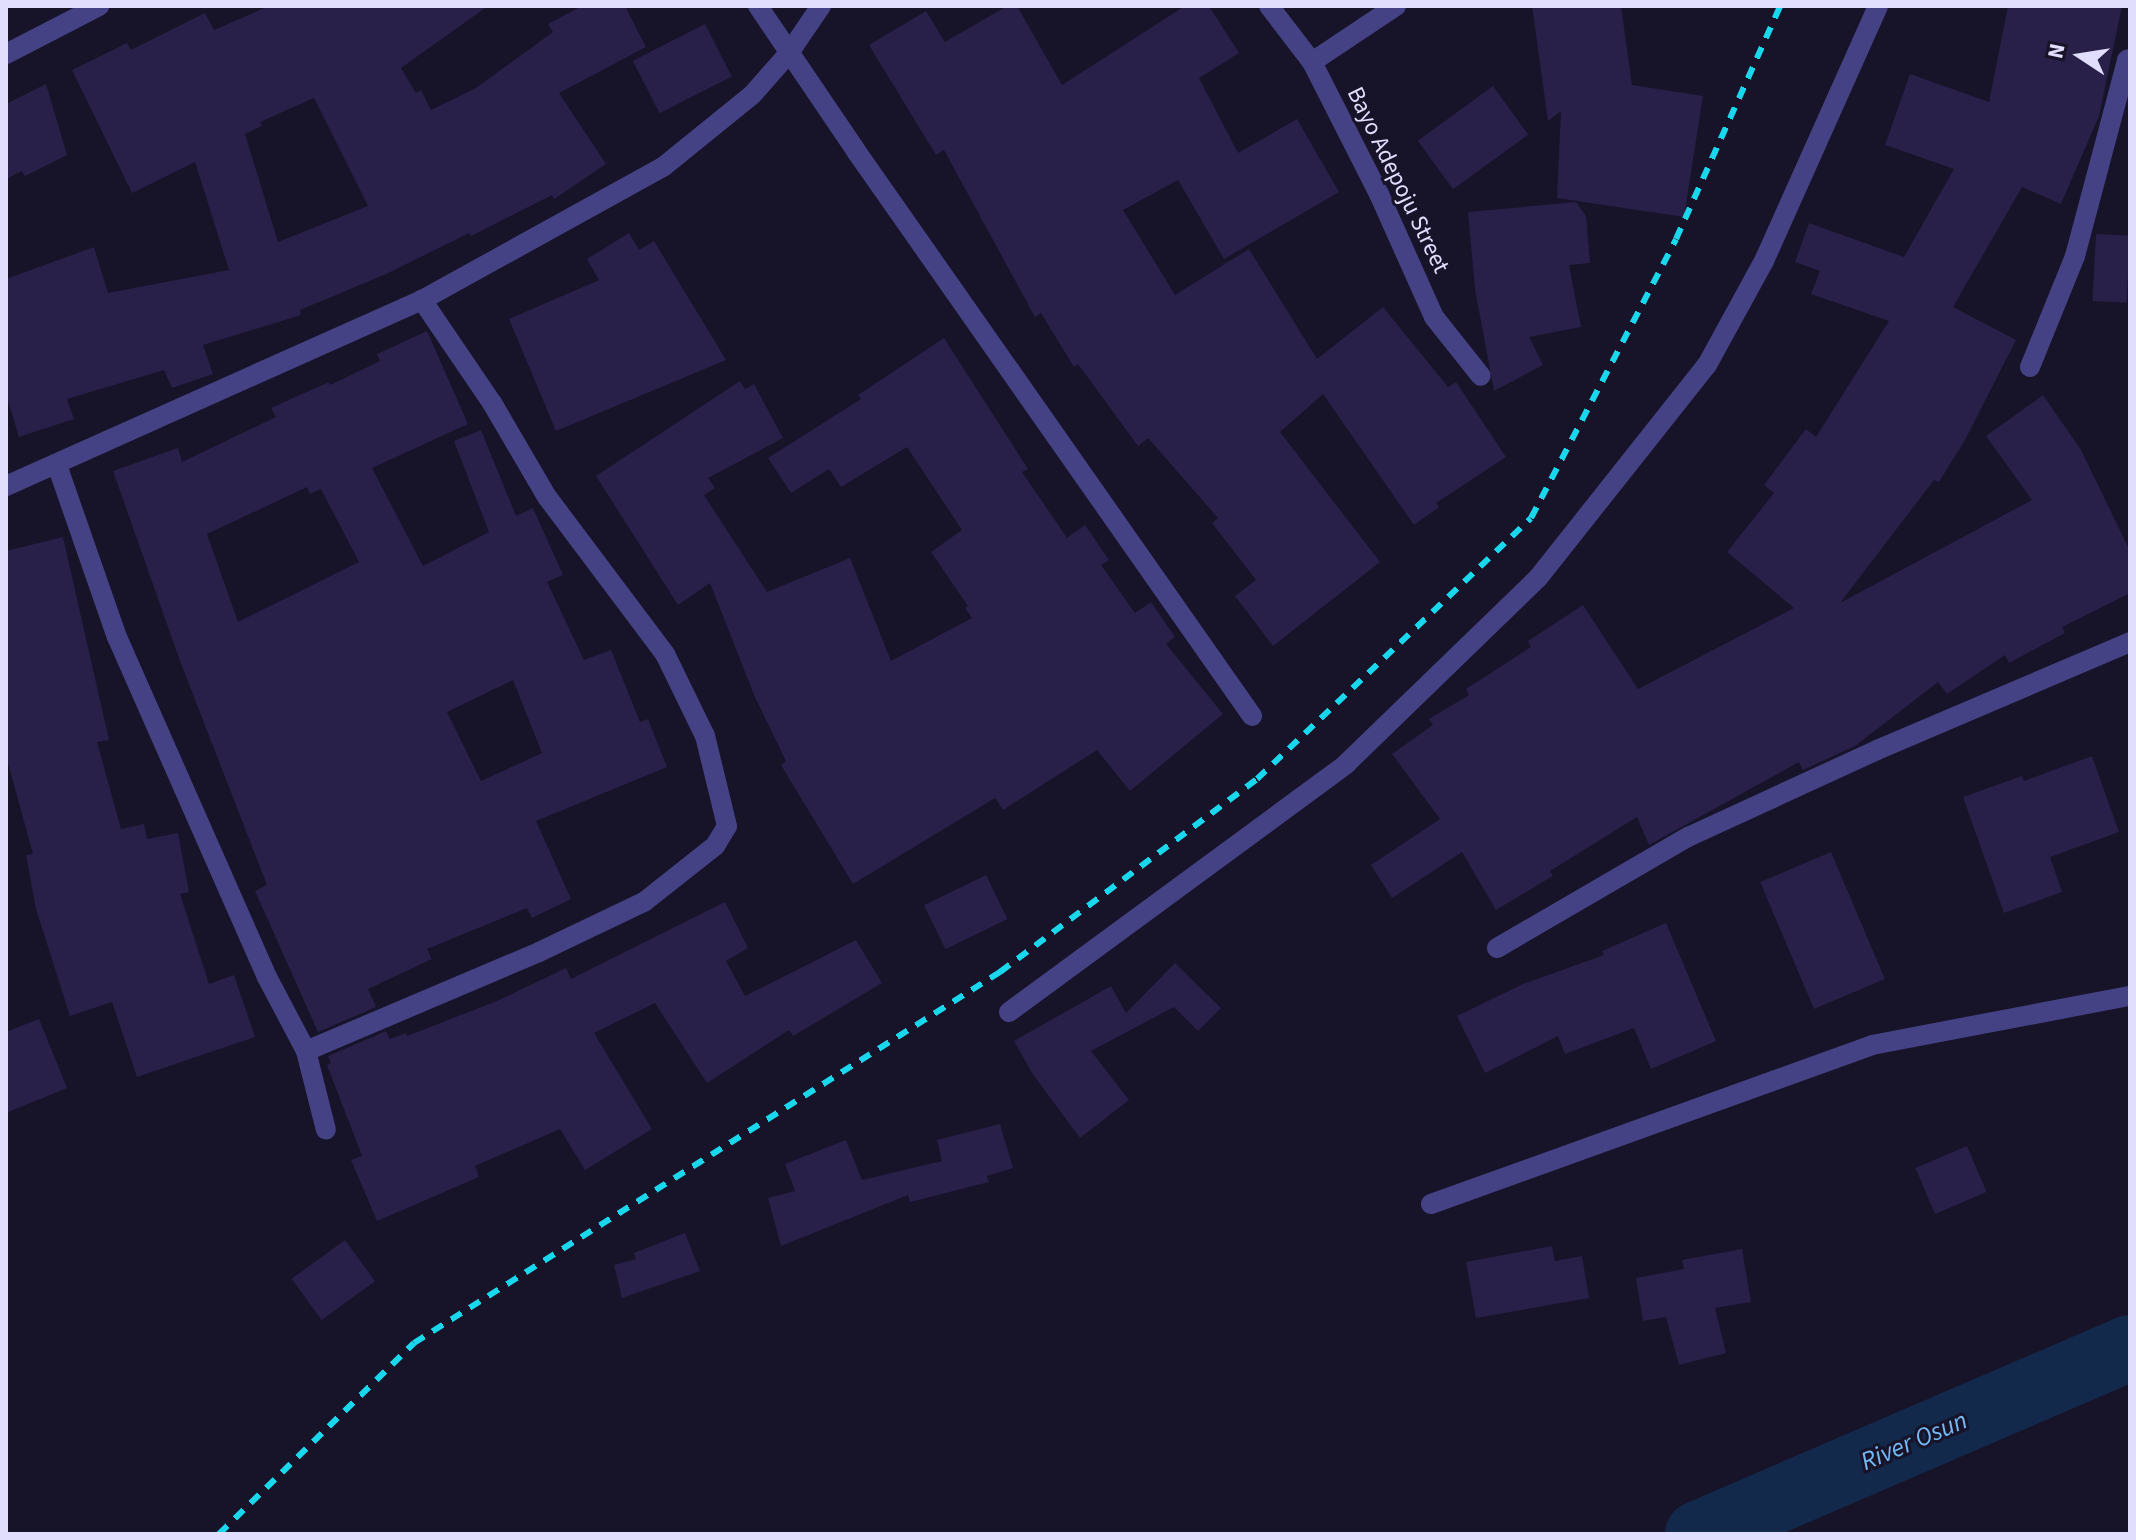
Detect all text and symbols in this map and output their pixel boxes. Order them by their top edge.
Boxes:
north arrow [2040,16,2120,96]
text: N [2039,41,2074,62]
street label: Bayo Adepoju Street [1340,82,1456,278]
water label: River Osun [1856,1405,1972,1477]

